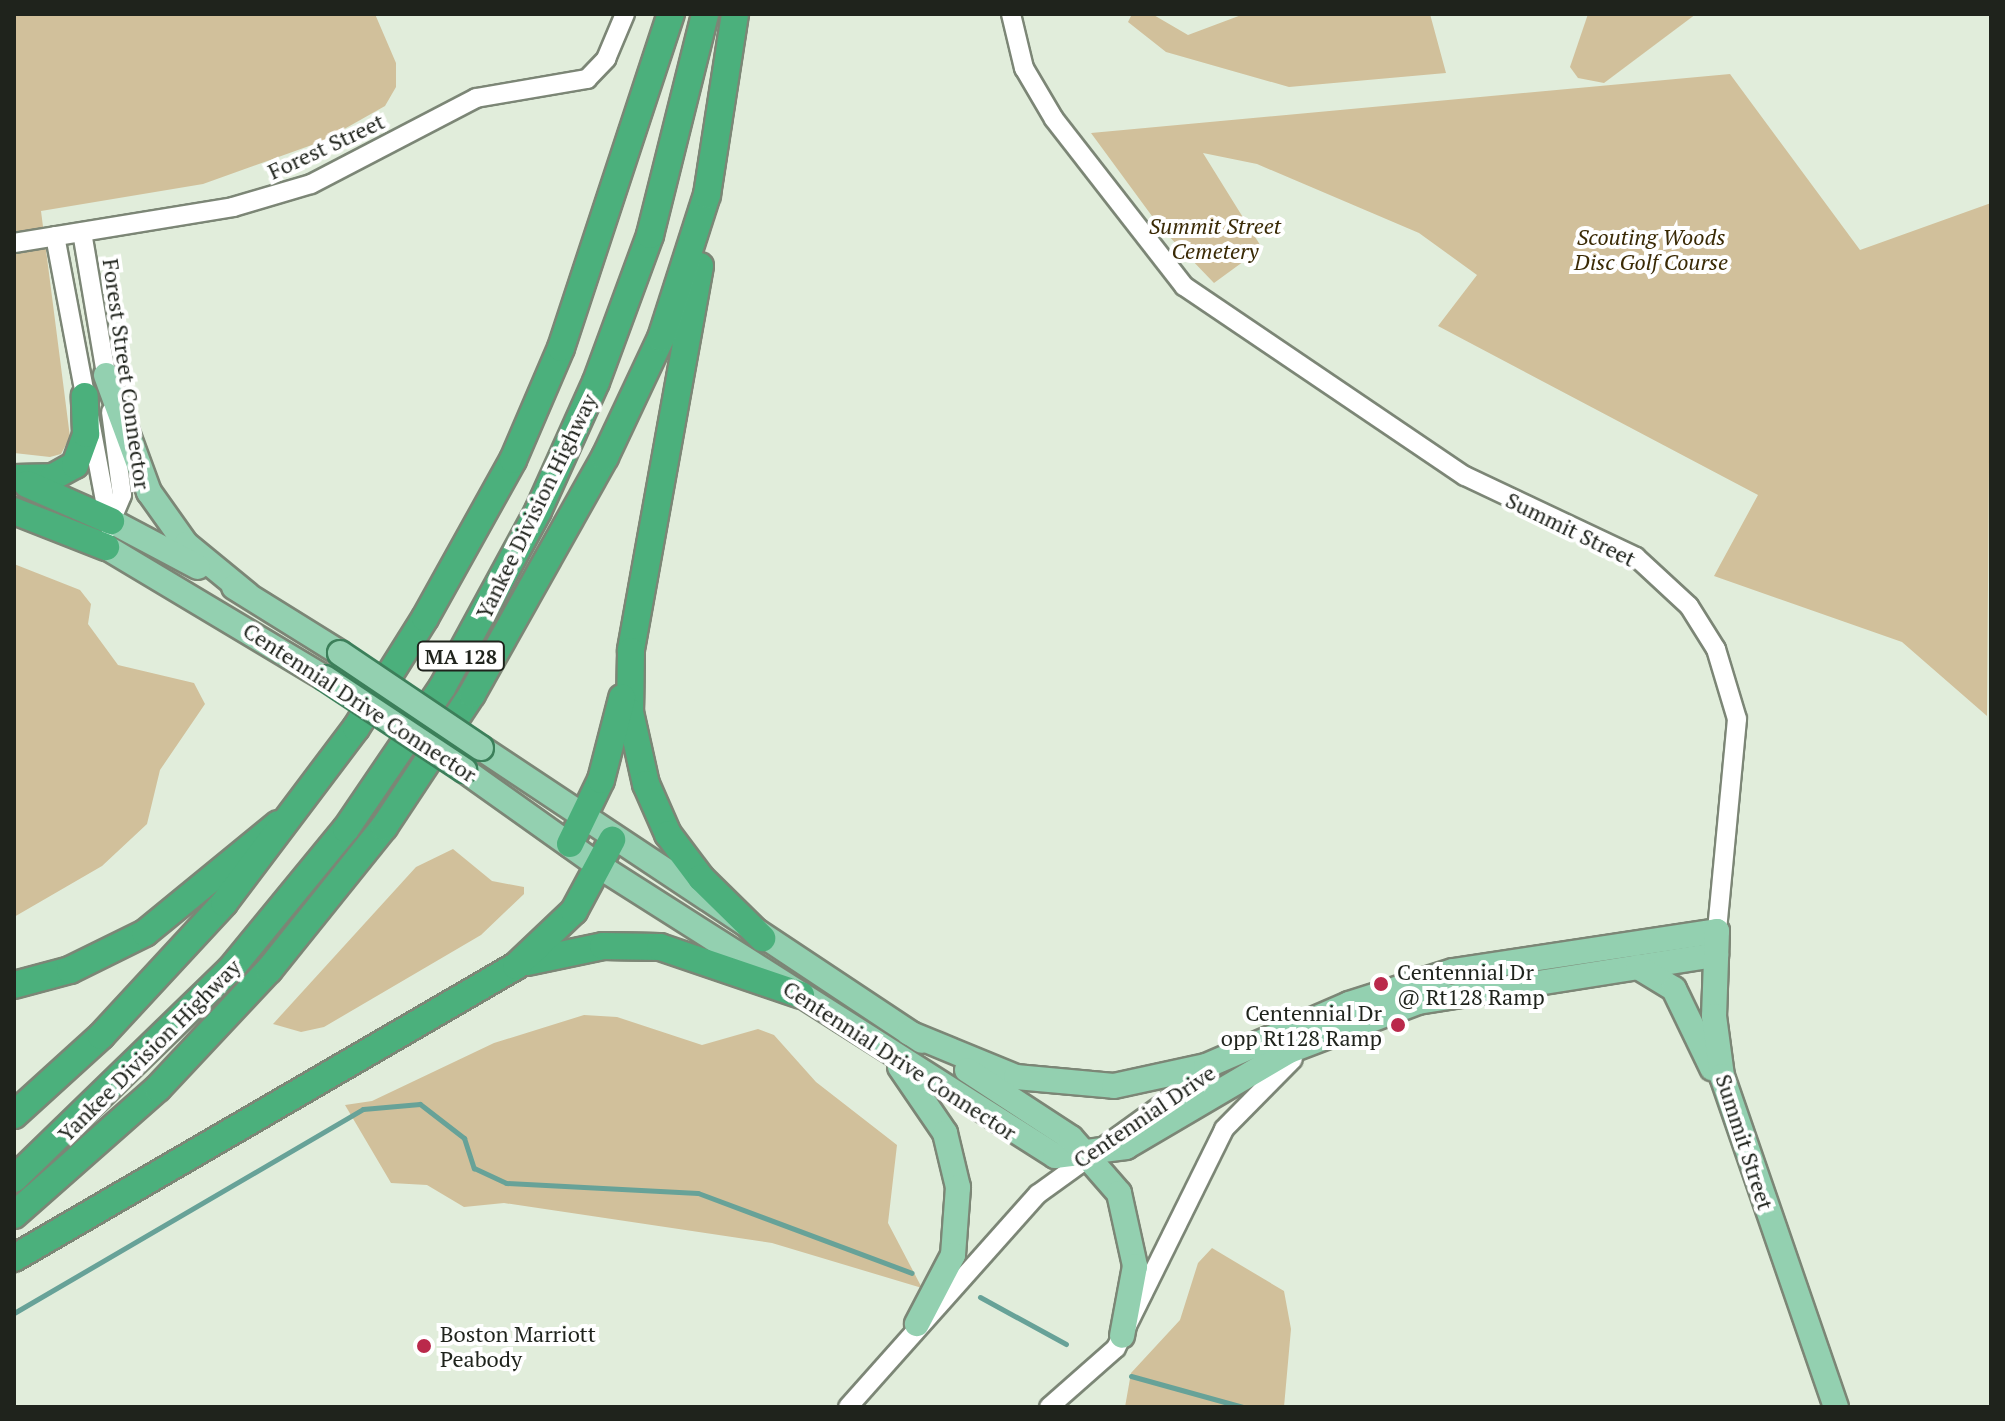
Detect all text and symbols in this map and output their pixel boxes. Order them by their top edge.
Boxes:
street label: Forest Street [264,108,388,184]
park label: Summit Street Cemetery [1149,212,1281,264]
park label: Scouting Woods Disc Golf Course [1574,223,1728,274]
street label: Forest Street Connector [98,257,156,491]
street label: Yankee Division Highway [470,389,602,623]
street label: Summit Street [1502,486,1640,572]
street label: Centennial Drive Connector [238,617,482,787]
road number: MA 128 [415,640,507,672]
street label: Yankee Division Highway [52,953,246,1147]
place label: Centennial Dr @ Rt128 Ramp [1397,958,1545,1010]
street label: Centennial Drive Connector [778,975,1022,1145]
marker: Centennial Dr @ Rt128 Ramp [1372,975,1390,993]
place label: Centennial Dr opp Rt128 Ramp [1221,999,1382,1050]
marker: Centennial Dr opp Rt128 Ramp [1389,1016,1407,1034]
street label: Centennial Drive [1068,1059,1220,1173]
street label: Summit Street [1711,1071,1779,1213]
place label: Boston Marriott Peabody [440,1320,596,1372]
marker: Boston Marriott Peabody [415,1337,433,1355]

